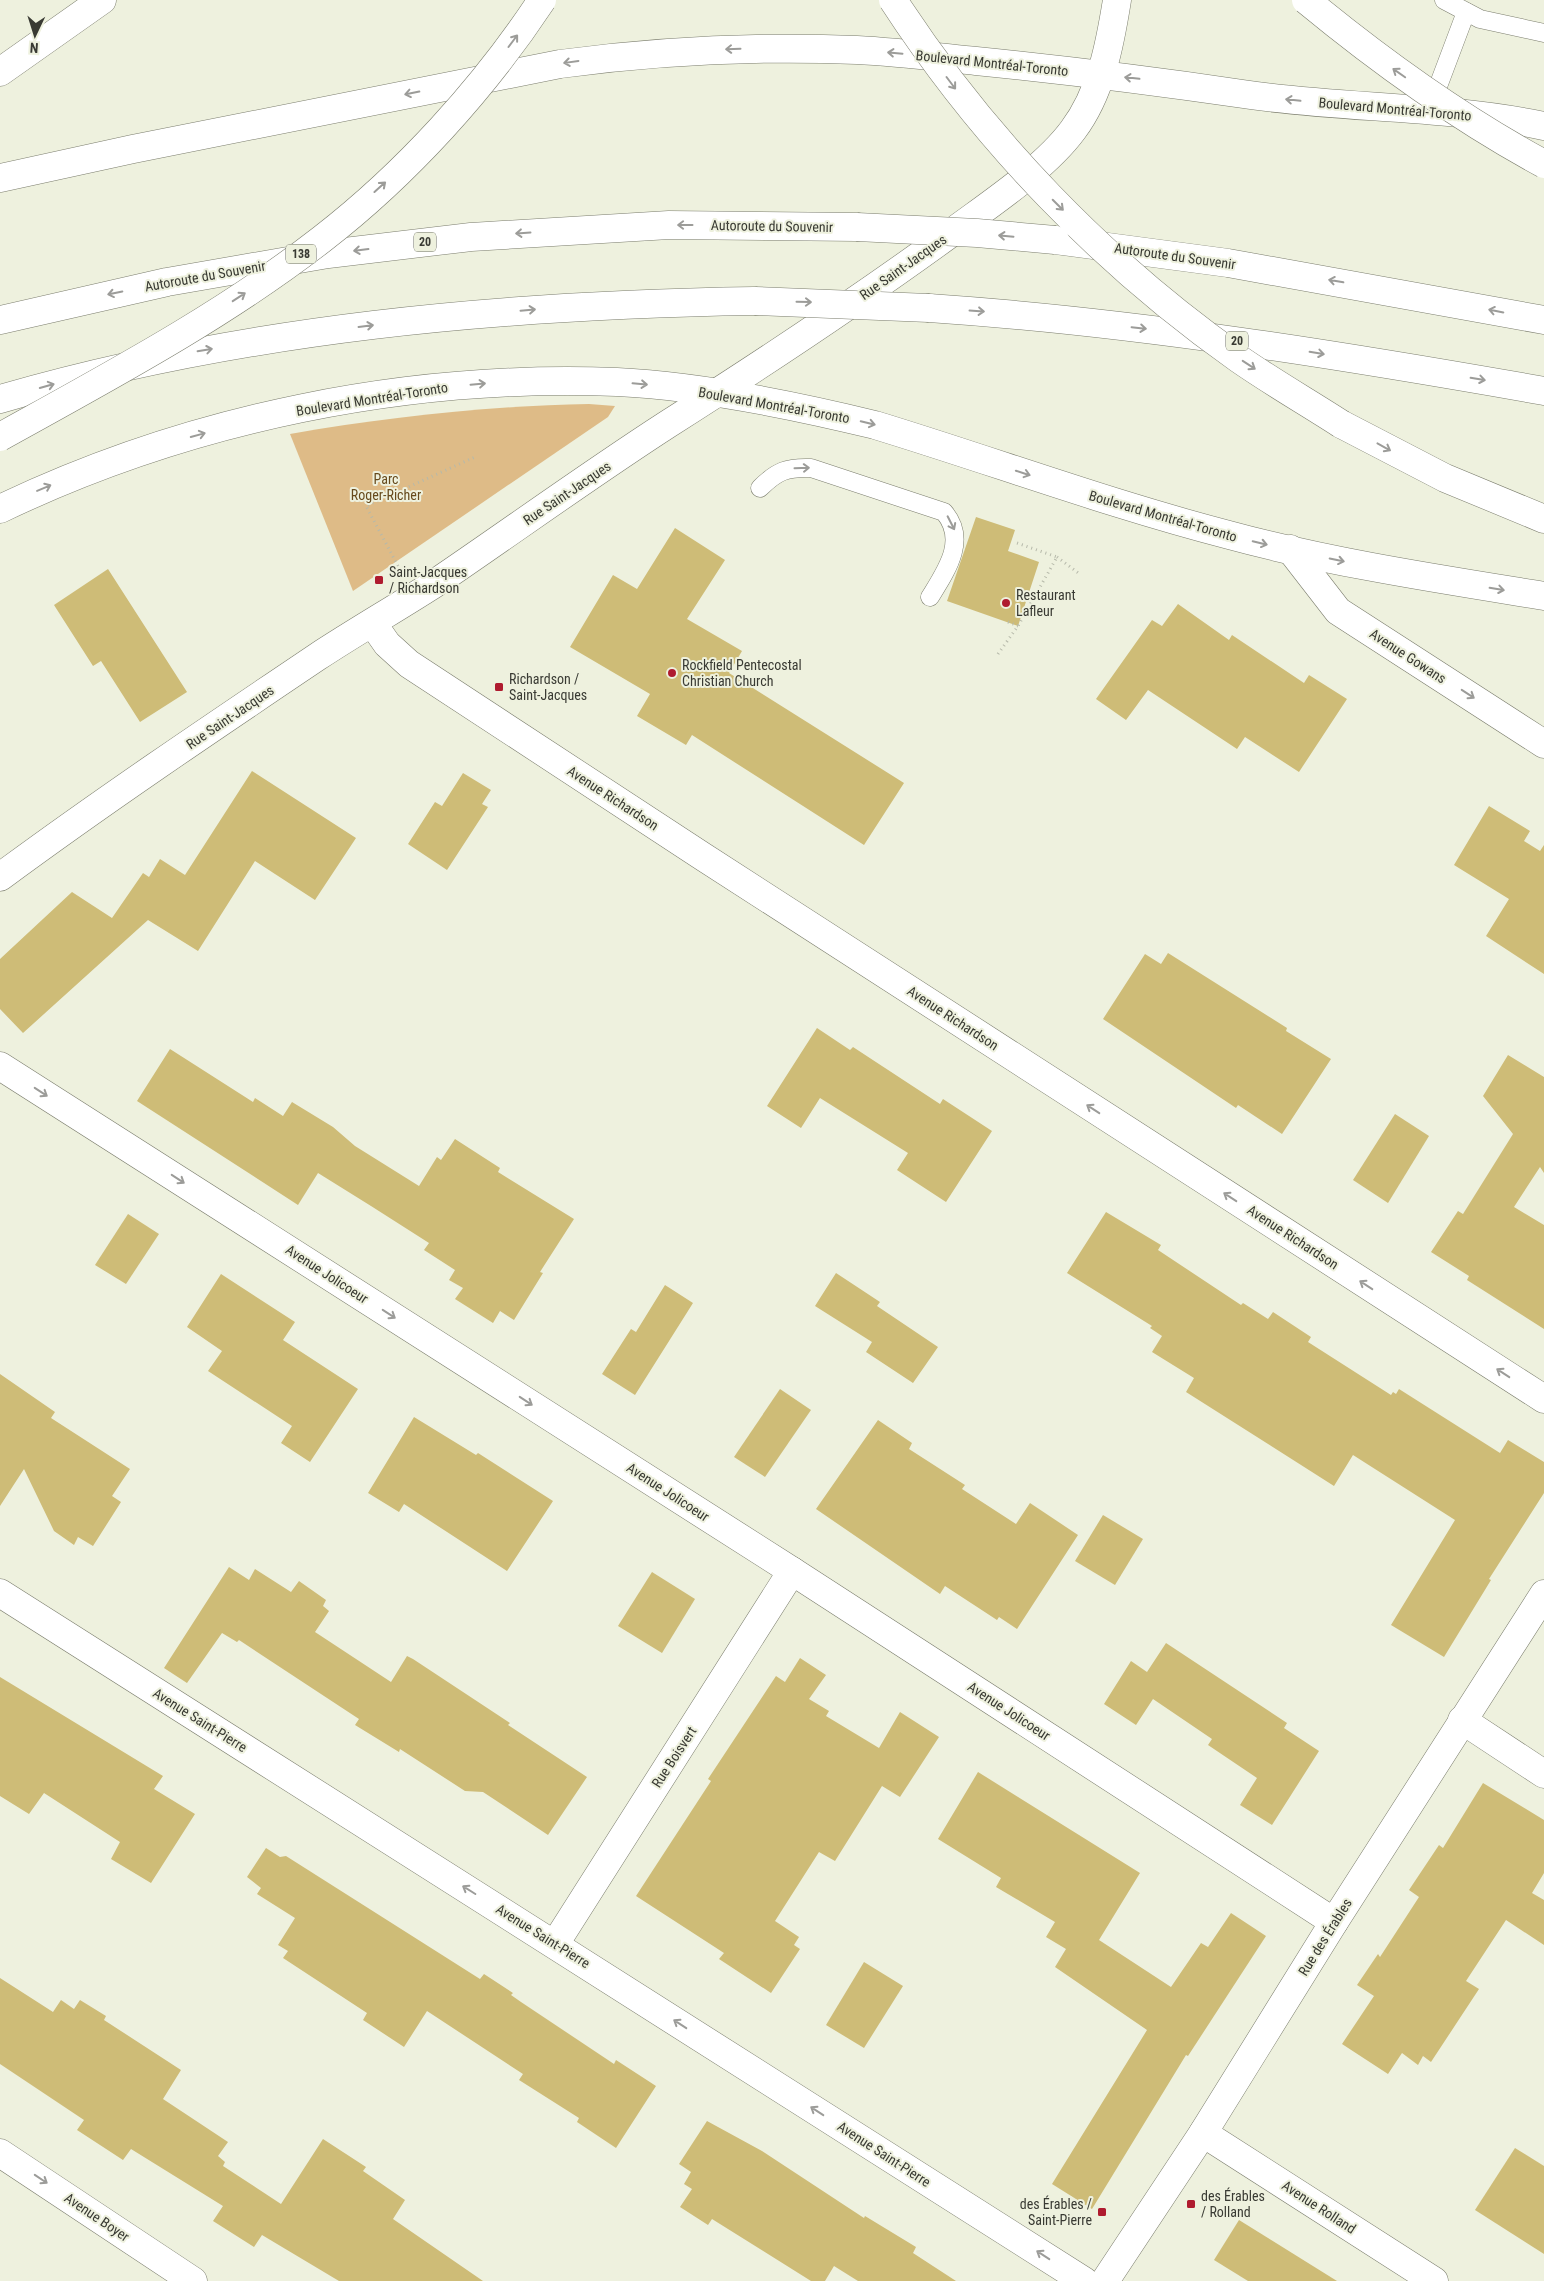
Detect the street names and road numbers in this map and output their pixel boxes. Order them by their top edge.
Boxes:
street label: Boulevard Montréal-Toronto [915,47,1069,79]
street label: Boulevard Montréal-Toronto [1318,94,1472,124]
street label: Autoroute du Souvenir [711,217,833,235]
street label: Rue Saint-Jacques [857,231,949,303]
road number: 20 [414,232,436,252]
street label: Autoroute du Souvenir [1113,240,1237,272]
road number: 138 [286,244,316,264]
street label: Autoroute du Souvenir [143,257,267,295]
road number: 20 [1226,332,1248,351]
street label: Boulevard Montréal-Toronto [295,379,449,419]
street label: Boulevard Montréal-Toronto [697,384,851,426]
street label: Rue Saint-Jacques [520,458,614,528]
street label: Boulevard Montréal-Toronto [1087,487,1239,545]
street label: Avenue Gowans [1367,625,1449,687]
street label: Rue Saint-Jacques [183,682,277,752]
street label: Avenue Richardson [564,763,662,833]
street label: Avenue Richardson [904,983,1002,1053]
street label: Avenue Richardson [1244,1202,1342,1272]
street label: Avenue Jolicoeur [283,1241,371,1307]
street label: Avenue Jolicoeur [624,1459,712,1525]
street label: Avenue Jolicoeur [965,1678,1053,1744]
street label: Avenue Saint-Pierre [150,1685,250,1756]
street label: Rue Boisvert [648,1724,700,1790]
street label: Rue des Érables [1294,1895,1355,1978]
street label: Avenue Saint-Pierre [493,1901,593,1972]
street label: Avenue Saint-Pierre [835,2118,934,2190]
street label: Avenue Rolland [1279,2177,1359,2237]
street label: Avenue Boyer [62,2189,132,2245]

